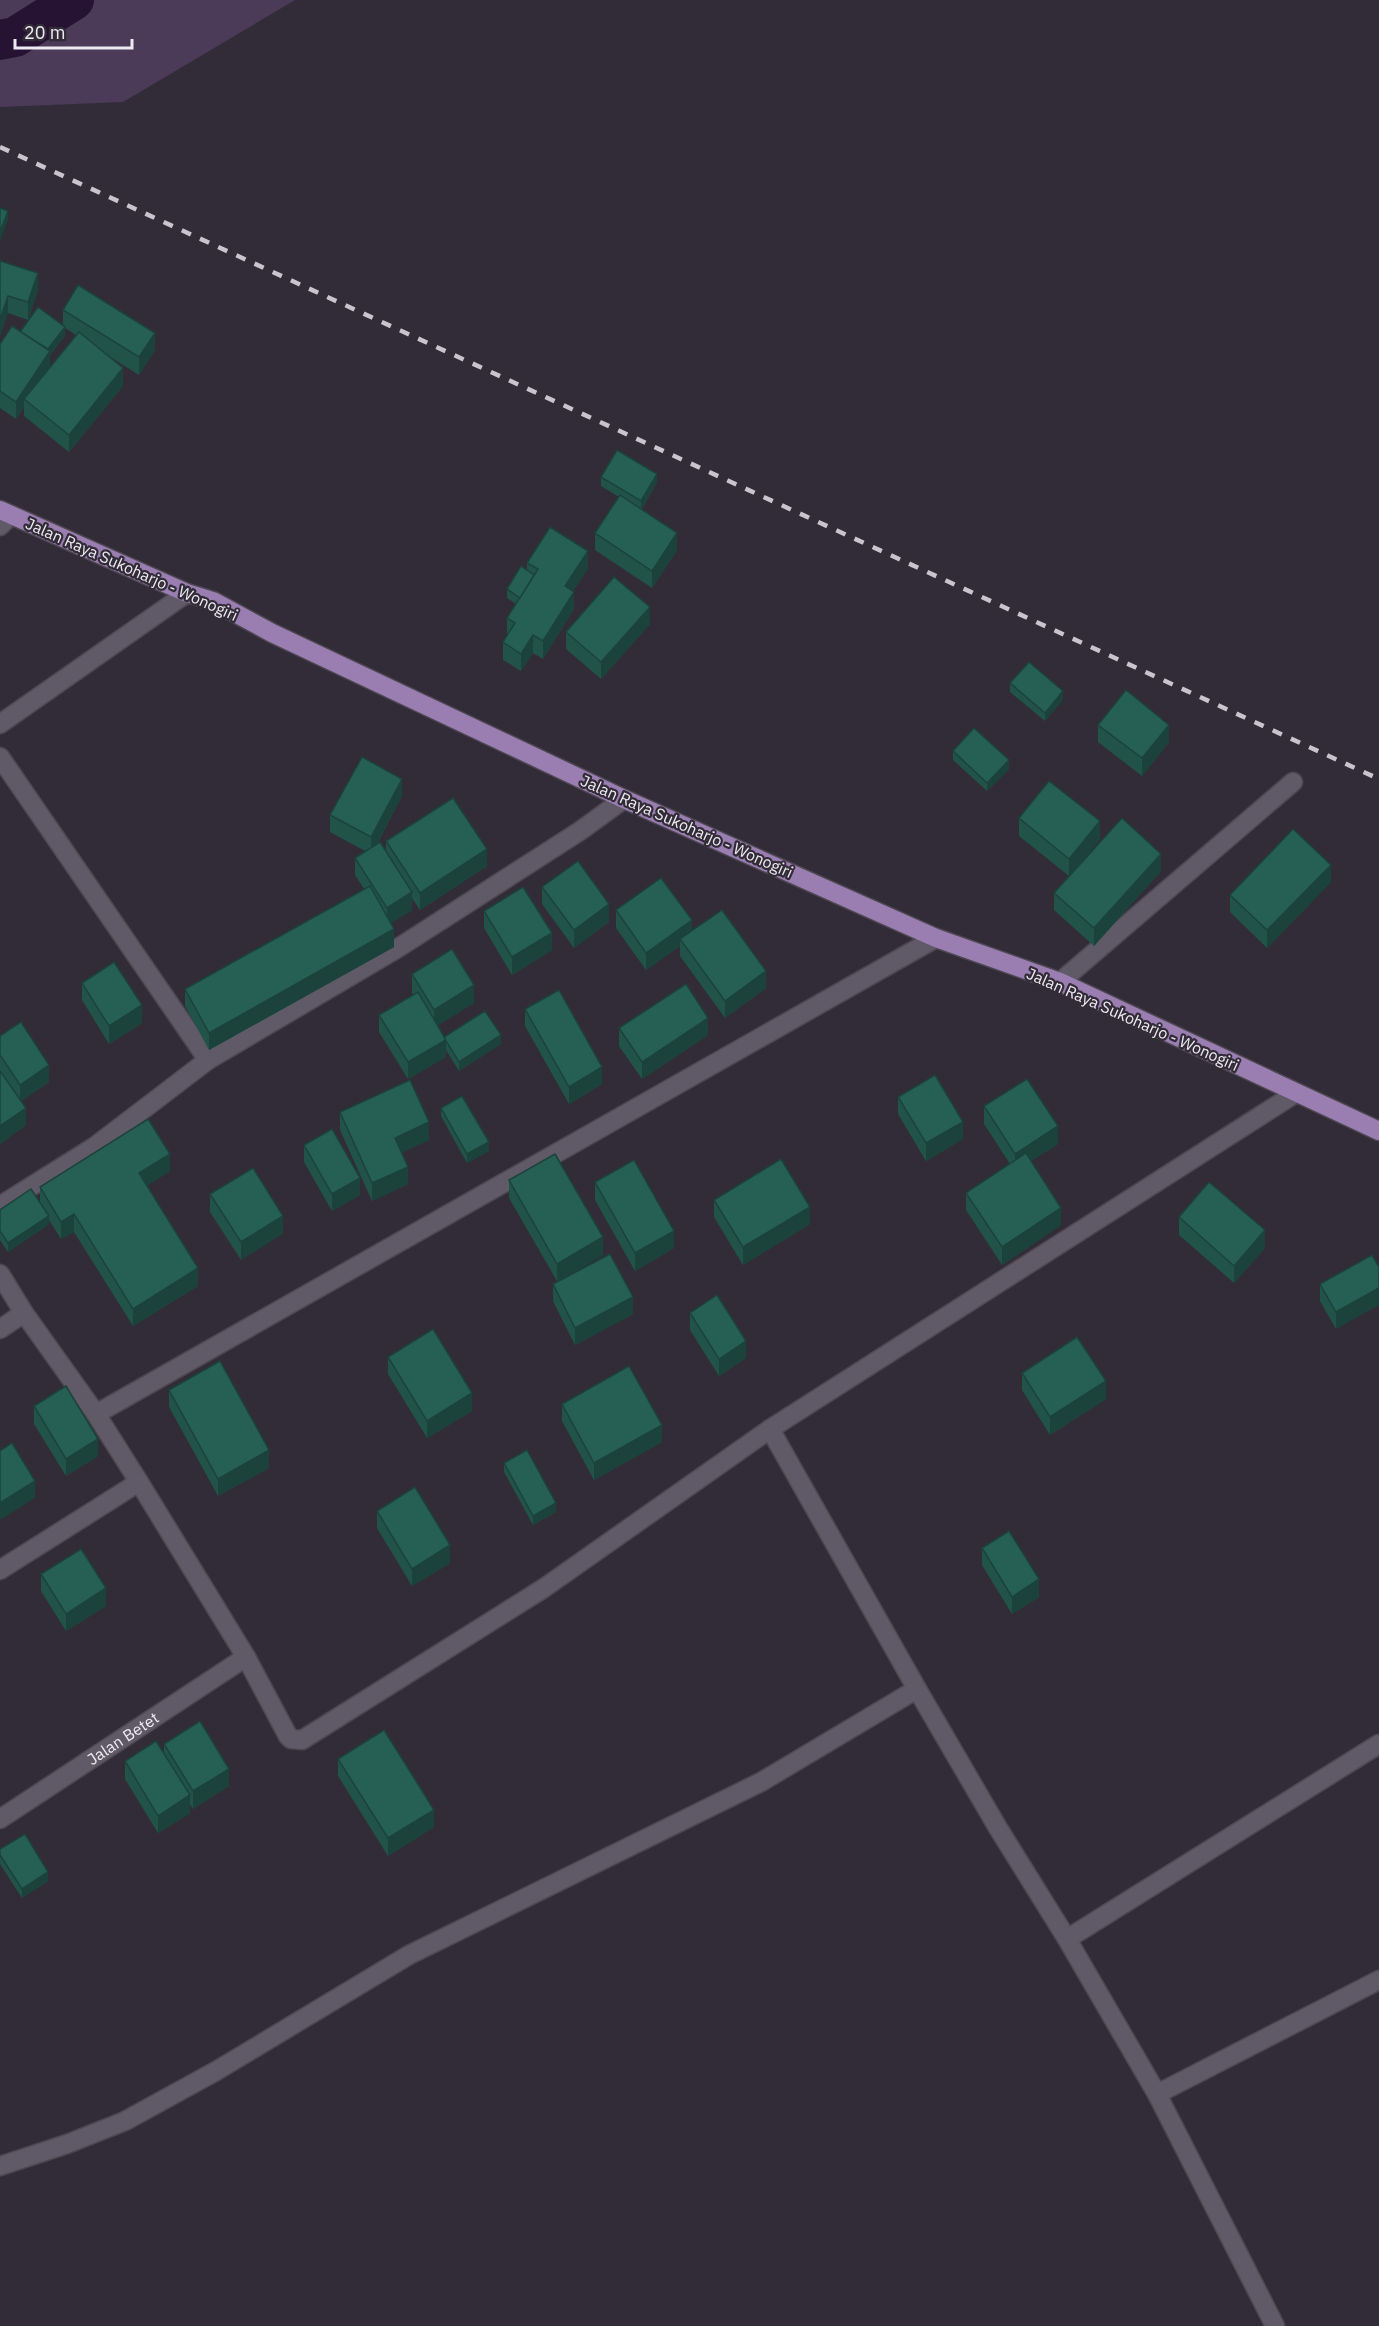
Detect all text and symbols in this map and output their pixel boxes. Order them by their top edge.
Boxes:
scale bar [15,12,132,50]
text: 20 m [24,21,66,44]
street label: Jalan Raya Sukoharjo - Wonogiri [23,513,241,625]
street label: Jalan Raya Sukoharjo - Wonogiri [578,770,796,882]
street label: Jalan Raya Sukoharjo - Wonogiri [1024,963,1242,1075]
street label: Jalan Betet [83,1707,162,1769]

